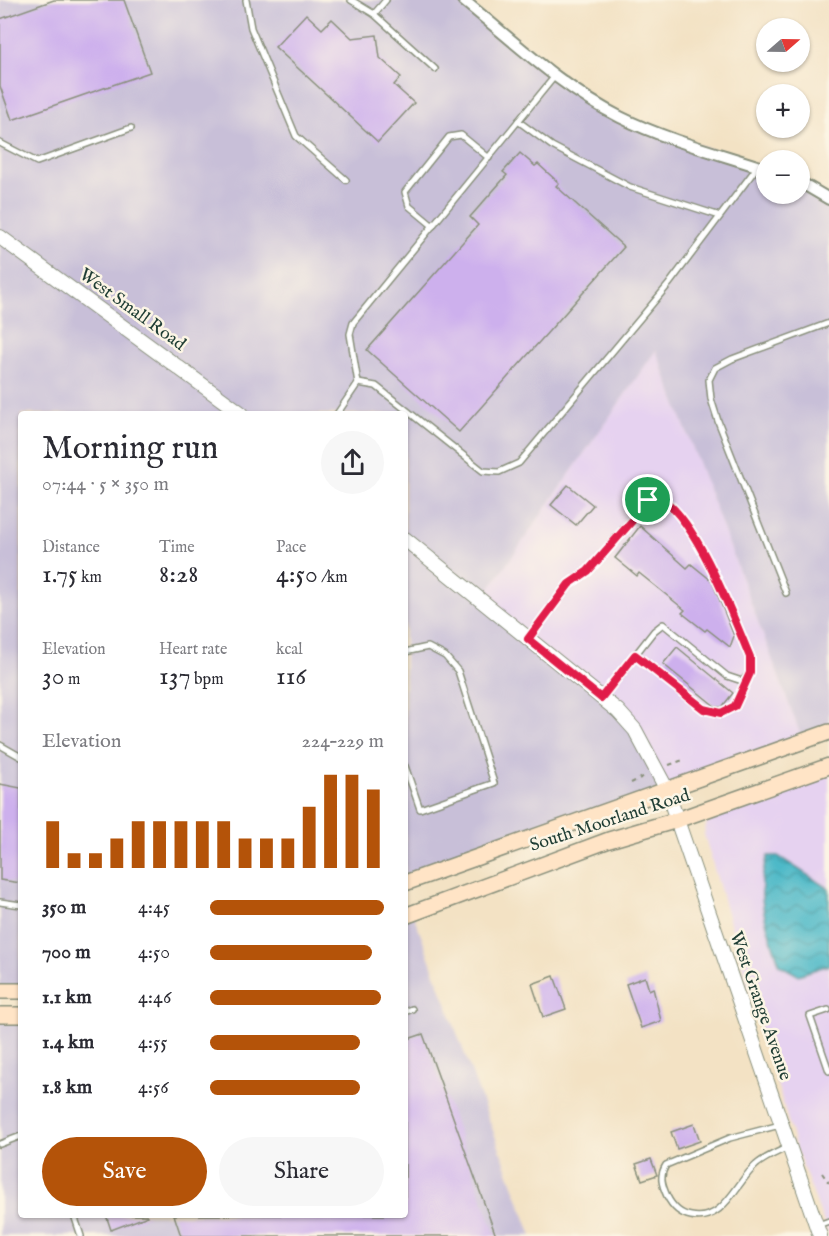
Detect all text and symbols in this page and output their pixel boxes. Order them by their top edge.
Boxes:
north arrow [756,18,810,72]
map controls [756,18,810,204]
button: + [756,84,810,138]
button: − [756,150,810,204]
street label: West Small Road [74,264,190,357]
text: Morning run [42,428,218,470]
button: share [321,431,384,494]
text: 07:44 · 5 × 350 m [42,472,169,497]
pin [622,474,673,525]
icon: arrive [631,483,664,516]
text: Distance [42,538,100,558]
text: Time [159,538,195,558]
text: Pace [276,538,306,558]
text: 1.75 [42,558,77,591]
text: 8:28 [159,558,198,591]
text: 4:50 [276,558,318,591]
text: km [77,568,102,588]
text: /km [318,568,348,588]
text: Elevation [42,640,105,660]
text: Heart rate [159,640,227,660]
text: kcal [276,640,303,660]
text: 30 [42,660,64,693]
text: 137 [159,660,191,693]
text: 116 [276,660,306,693]
text: m [64,670,80,690]
text: bpm [191,670,224,690]
text: Elevation [42,729,121,754]
text: 224–229 m [301,729,384,754]
street label: South Moorland Road [527,784,693,858]
text: 350 m [42,895,86,920]
text: 4:45 [138,895,170,920]
street label: West Grange Avenue [724,928,796,1084]
text: 700 m [42,940,91,965]
text: 4:50 [138,940,170,965]
text: 1.1 km [42,985,92,1010]
text: 4:46 [138,985,171,1010]
text: 1.4 km [42,1030,94,1055]
text: 4:55 [138,1030,168,1055]
text: 1.8 km [42,1075,92,1100]
text: 4:56 [138,1075,169,1100]
button: Save [42,1137,207,1206]
button: Share [219,1137,384,1206]

